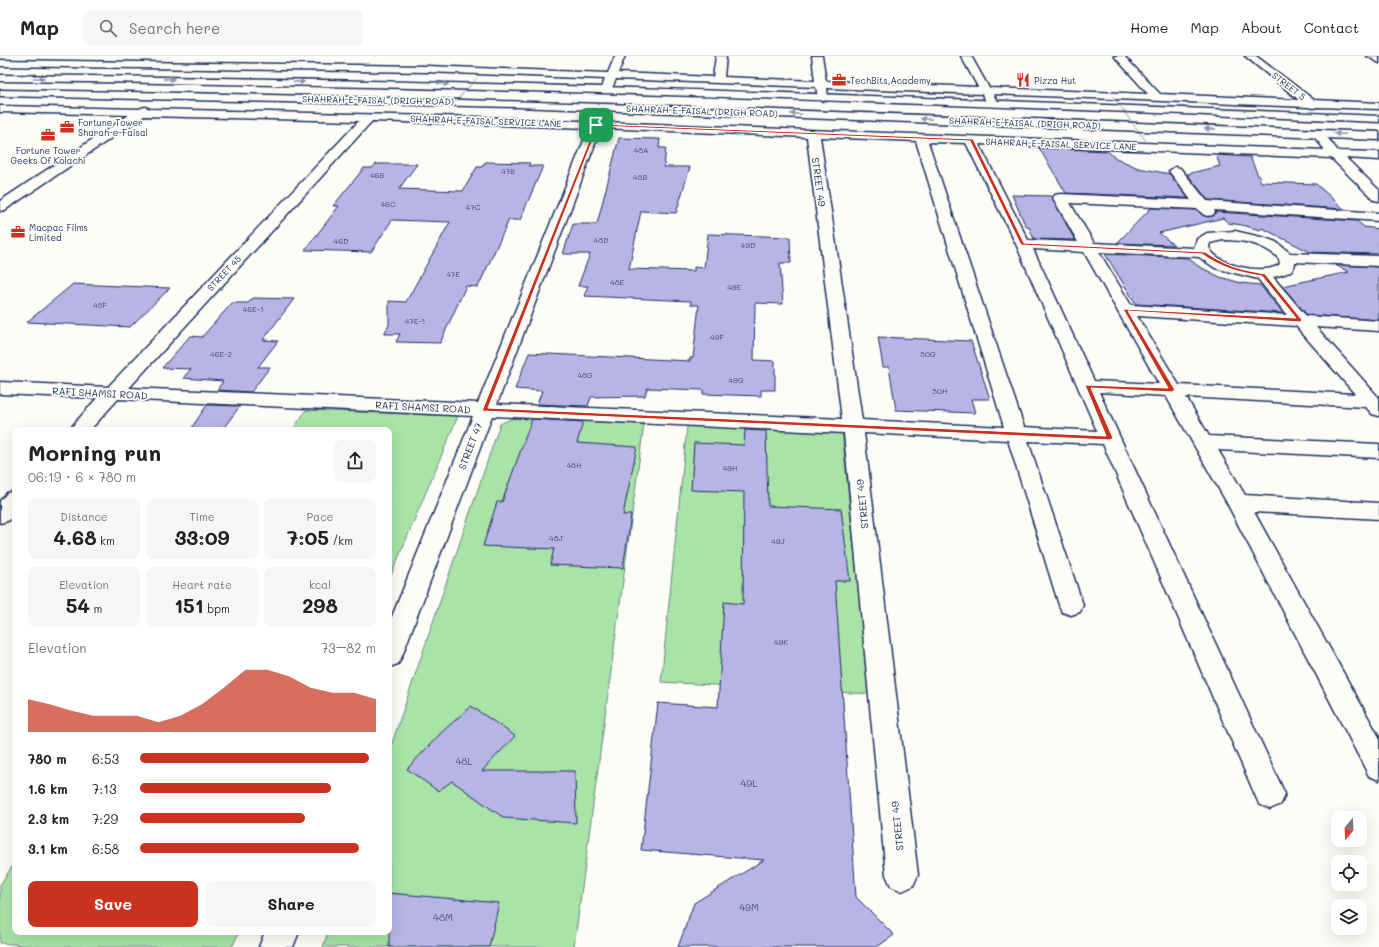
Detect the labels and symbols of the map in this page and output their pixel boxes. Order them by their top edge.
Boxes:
street label: STREET 5 [1270,70,1308,102]
office icon: TechBits Academy [831,72,847,88]
restaurant icon: Pizza Hut [1015,72,1031,88]
one-way arrow [33,75,46,81]
place label: TechBits Academy [850,75,931,86]
place label: Pizza Hut [1034,75,1076,86]
one-way arrow [163,76,176,82]
one-way arrow [293,78,305,85]
one-way arrow [437,81,449,88]
street label: SHAHRAH-E-FAISAL (DRIGH ROAD) [302,93,454,107]
street label: SHAHRAH-E-FAISAL (DRIGH ROAD) [626,103,778,119]
pin [579,108,613,142]
one-way arrow [789,111,802,117]
street label: SHAHRAH-E-FAISAL SERVICE LANE [410,113,562,129]
street label: SHAHRAH-E-FAISAL (DRIGH ROAD) [949,115,1101,131]
one-way arrow [919,116,932,122]
place label: Fortune Tower Sharah-e-Faisal [78,117,148,138]
office icon: Fortune Tower Sharah-e-Faisal [59,119,75,135]
one-way arrow [1204,126,1216,133]
office icon: Fortune Tower Geeks Of Kolachi [40,127,56,143]
one-way arrow [1334,131,1346,138]
street label: SHAHRAH-E-FAISAL SERVICE LANE [985,136,1137,152]
place label: Fortune Tower Geeks Of Kolachi [10,145,86,166]
house number: 48A [633,145,649,155]
street label: STREET 49 [809,156,829,208]
house number: 47B [501,166,515,176]
house number: 46B [370,170,384,180]
house number: 48B [633,172,647,182]
house number: 46C [380,199,396,209]
house number: 47C [466,202,481,212]
place label: Macpac Films Limited [29,222,88,243]
office icon: Macpac Films Limited [10,224,26,240]
house number: 48D [593,235,609,245]
house number: 46D [333,236,349,246]
house number: 49D [741,240,756,250]
street label: STREET 45 [205,253,243,293]
house number: 47E [446,269,460,279]
house number: 48E [610,277,624,287]
house number: 49E [727,282,741,292]
house number: 45F [93,300,107,310]
house number: 46E-1 [242,304,264,314]
house number: 47E-1 [405,316,425,326]
house number: 49F [710,332,724,342]
house number: 46E-2 [210,349,232,359]
house number: 50G [920,349,936,359]
house number: 48G [577,370,593,380]
house number: 49G [728,375,744,385]
street label: RAFI SHAMSI ROAD [52,384,148,402]
house number: 50H [932,386,948,396]
street label: RAFI SHAMSI ROAD [375,398,471,416]
street label: STREET 47 [455,420,486,472]
house number: 48H [566,460,582,470]
house number: 49H [722,463,738,473]
street label: STREET 49 [852,479,872,529]
house number: 48J [549,533,564,543]
house number: 49J [771,536,786,546]
house number: 49K [774,637,788,647]
house number: 48L [455,754,473,768]
house number: 49L [740,776,758,790]
street label: STREET 49 [887,801,907,851]
north arrow [1331,811,1367,847]
house number: 49M [739,900,759,914]
house number: 48M [433,910,453,924]

